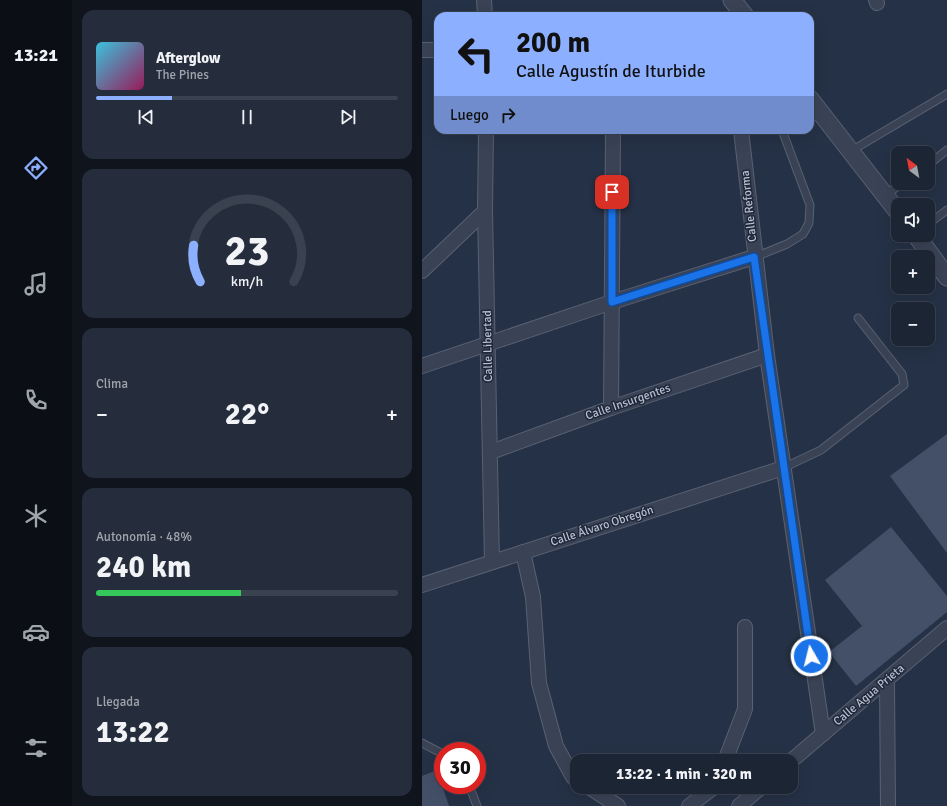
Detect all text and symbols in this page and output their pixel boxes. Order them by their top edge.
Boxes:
text: 200 m [516,26,590,60]
icon: left [450,28,502,80]
text: 13:21 [14,44,58,66]
text: Afterglow [156,49,220,67]
text: Calle Agustín de Iturbide [516,60,706,82]
text: The Pines [156,67,209,83]
icon: right [497,104,519,126]
icon: previous [135,106,157,128]
icon: pause [236,106,258,128]
icon: next [337,106,359,128]
text: Luego [450,106,489,124]
north arrow [891,146,935,190]
map controls [891,146,935,346]
icon: directions [22,154,50,182]
street label: Calle Reforma [738,169,760,243]
pin [595,175,629,209]
icon: arrive [601,181,623,203]
button: sound [891,198,935,242]
text: 23 [225,226,269,277]
button: + [891,250,935,294]
icon: music [22,270,50,298]
text: km/h [231,272,263,289]
button: − [891,302,935,346]
street label: Calle Libertad [480,310,496,382]
text: Clima [96,376,128,392]
street label: Calle Insurgentes [583,380,673,424]
icon: phone [22,386,50,414]
text: 22° [225,396,269,433]
text: − [96,401,108,428]
text: + [386,401,398,428]
icon: climate [22,502,50,530]
street label: Calle Álvaro Obregón [549,502,655,550]
text: Autonomía · 48% [96,529,192,545]
text: 240 km [96,549,191,586]
icon: car [22,618,50,646]
position arrow [790,635,832,677]
street label: Calle Agua Prieta [830,661,908,729]
text: Llegada [96,694,140,710]
text: 13:22 [96,714,170,751]
icon: filters [22,734,50,762]
speed limit sign: 30 [434,742,486,794]
text: 13:22 · 1 min · 320 m [616,765,752,783]

